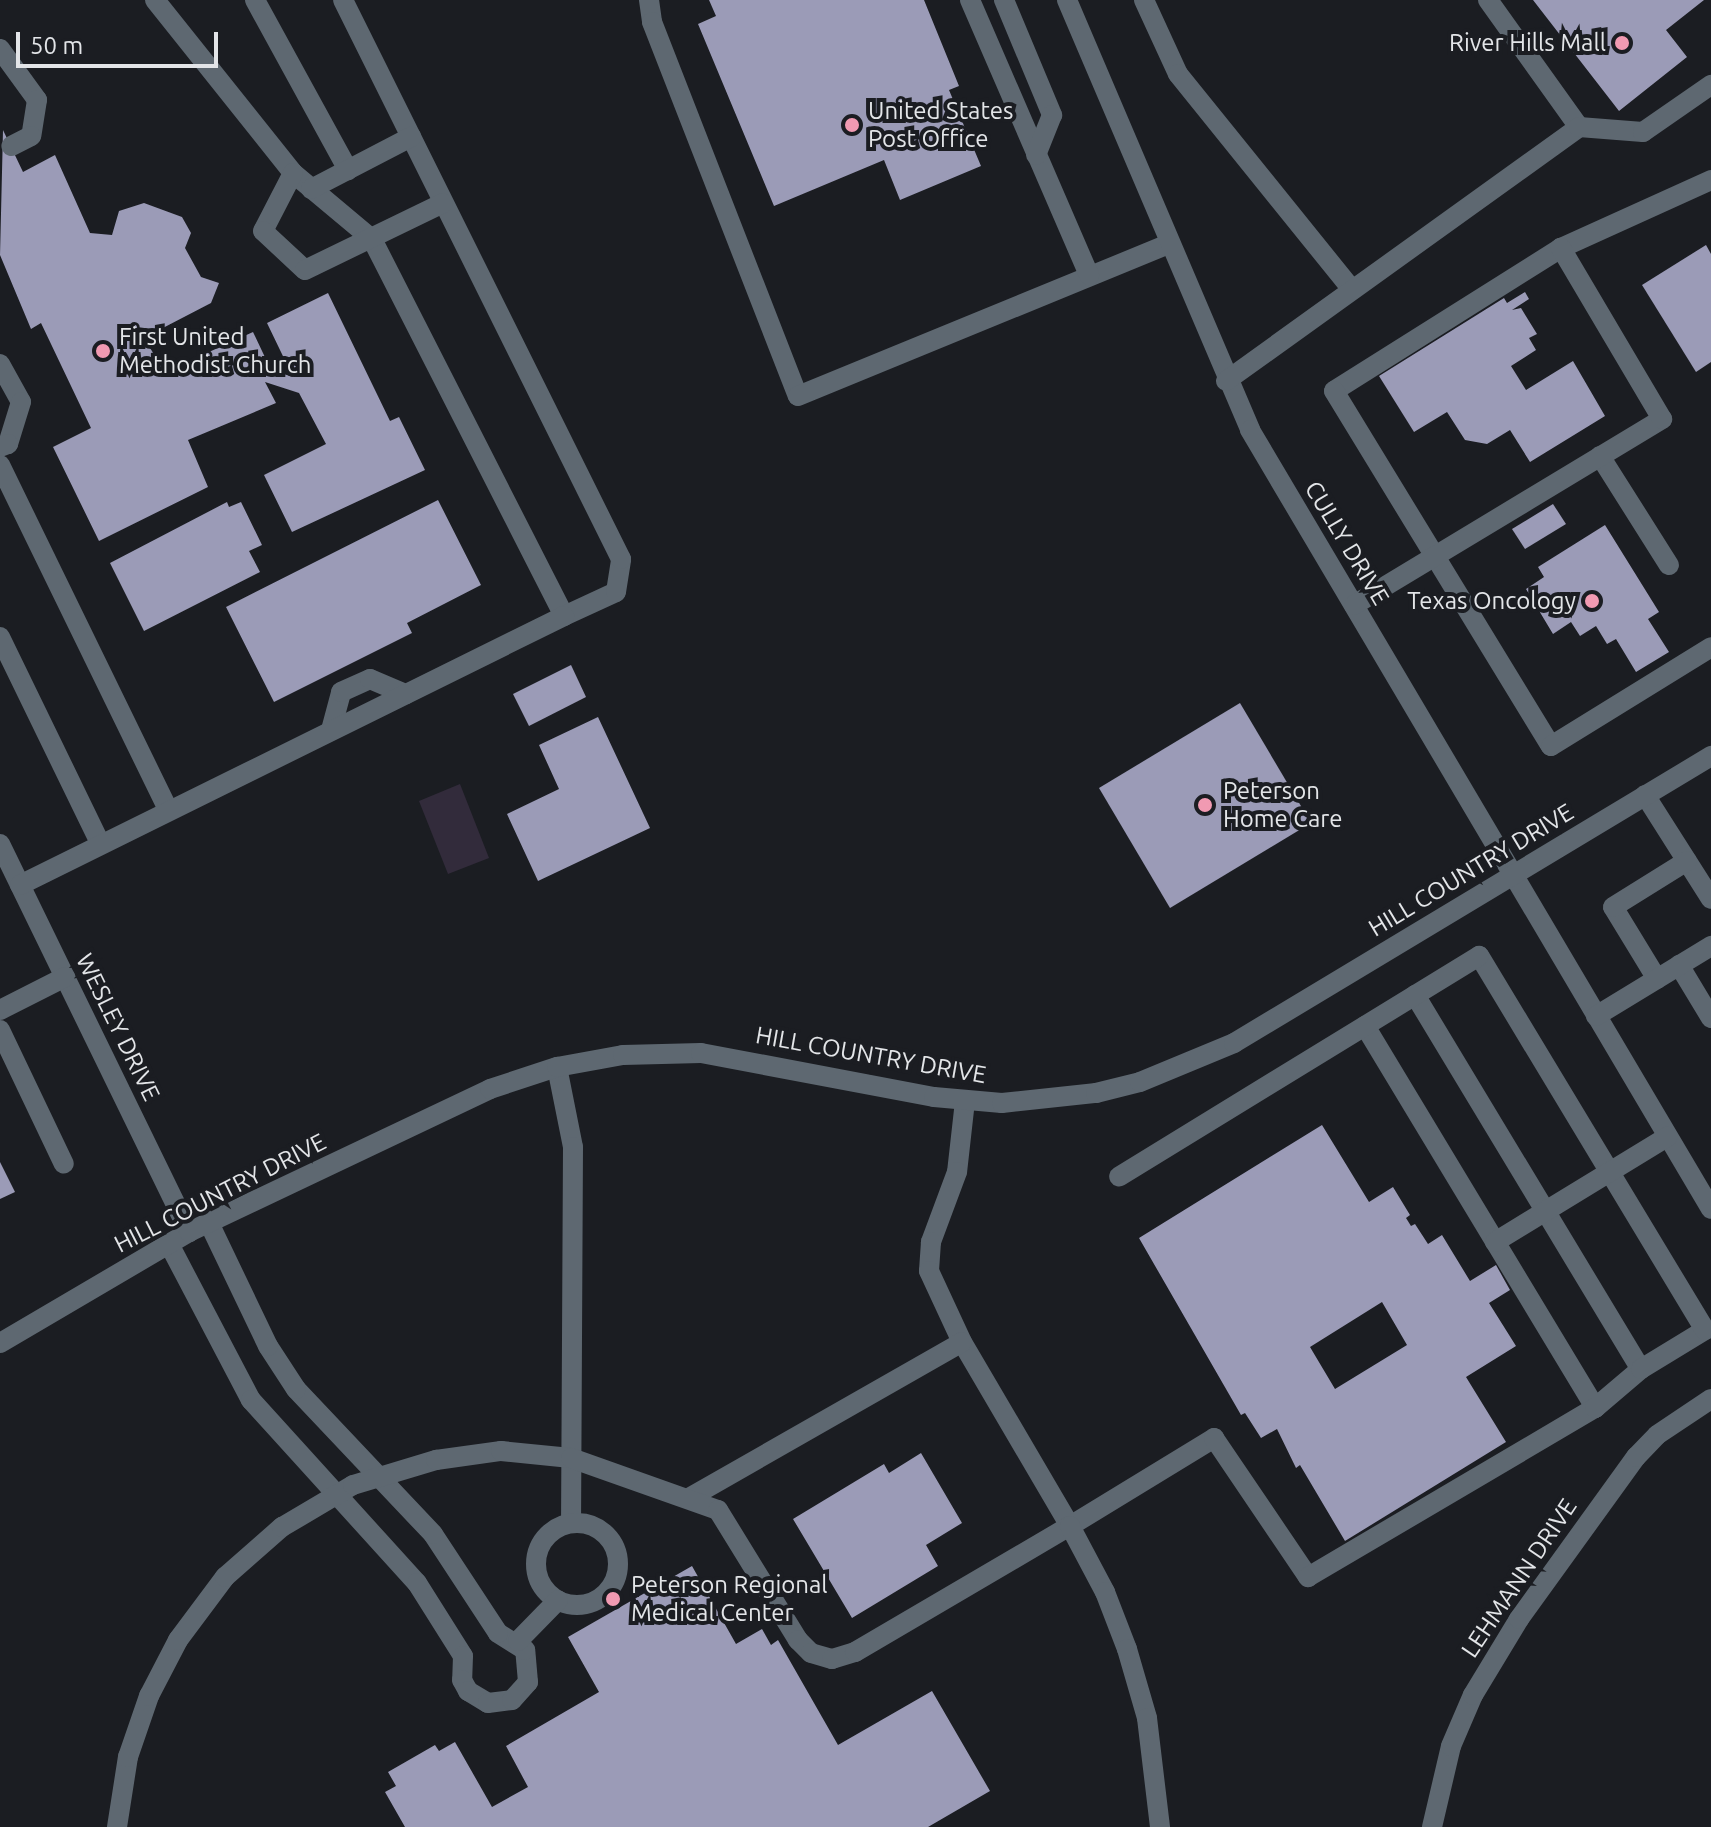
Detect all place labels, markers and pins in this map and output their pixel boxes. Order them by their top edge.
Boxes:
place label: River Hills Mall [1449,29,1606,57]
marker: River Hills Mall [1613,34,1631,52]
place label: United States Post Office [868,97,1013,153]
marker: United States Post Office [843,116,861,134]
place label: First United Methodist Church [119,323,312,379]
marker: First United Methodist Church [94,342,112,360]
place label: Texas Oncology [1407,587,1576,615]
marker: Texas Oncology [1583,592,1601,610]
place label: Peterson Home Care [1223,777,1343,833]
marker: Peterson Home Care [1194,794,1216,816]
place label: Peterson Regional Medical Center [631,1571,828,1627]
marker: Peterson Regional Medical Center [602,1588,624,1610]

